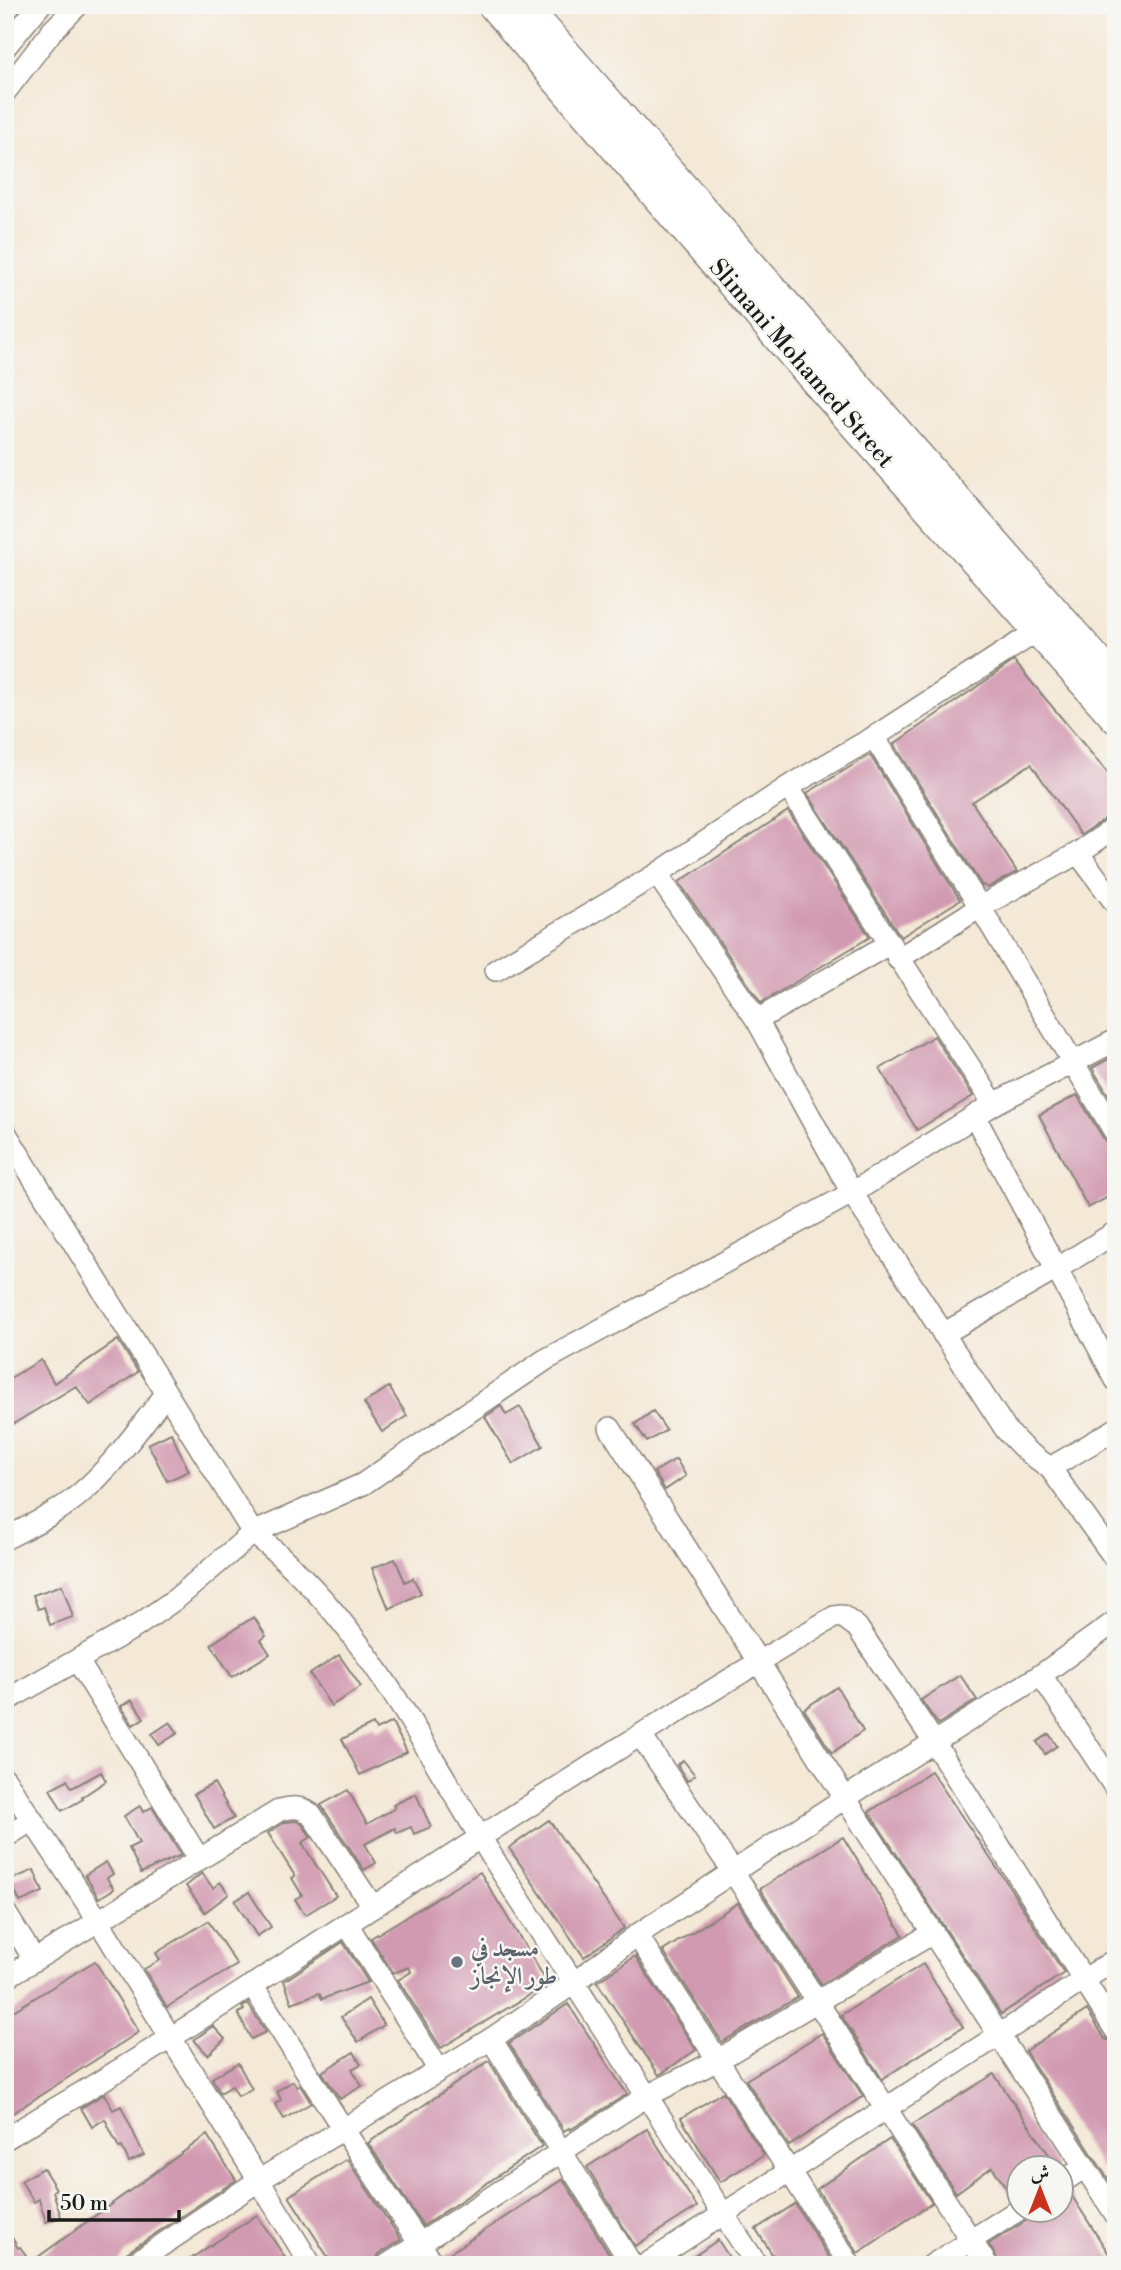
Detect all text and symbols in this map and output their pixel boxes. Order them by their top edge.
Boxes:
street label: Slimani Mohamed Street [702,253,901,475]
place label: مسجد في طور الإنجاز [468,1934,557,1993]
marker: مسجد في طور الإنجاز [449,1954,465,1970]
north arrow [1006,2154,1076,2224]
text: ش [1031,2161,1049,2185]
scale bar [49,2179,178,2223]
text: 50 m [60,2191,108,2217]

